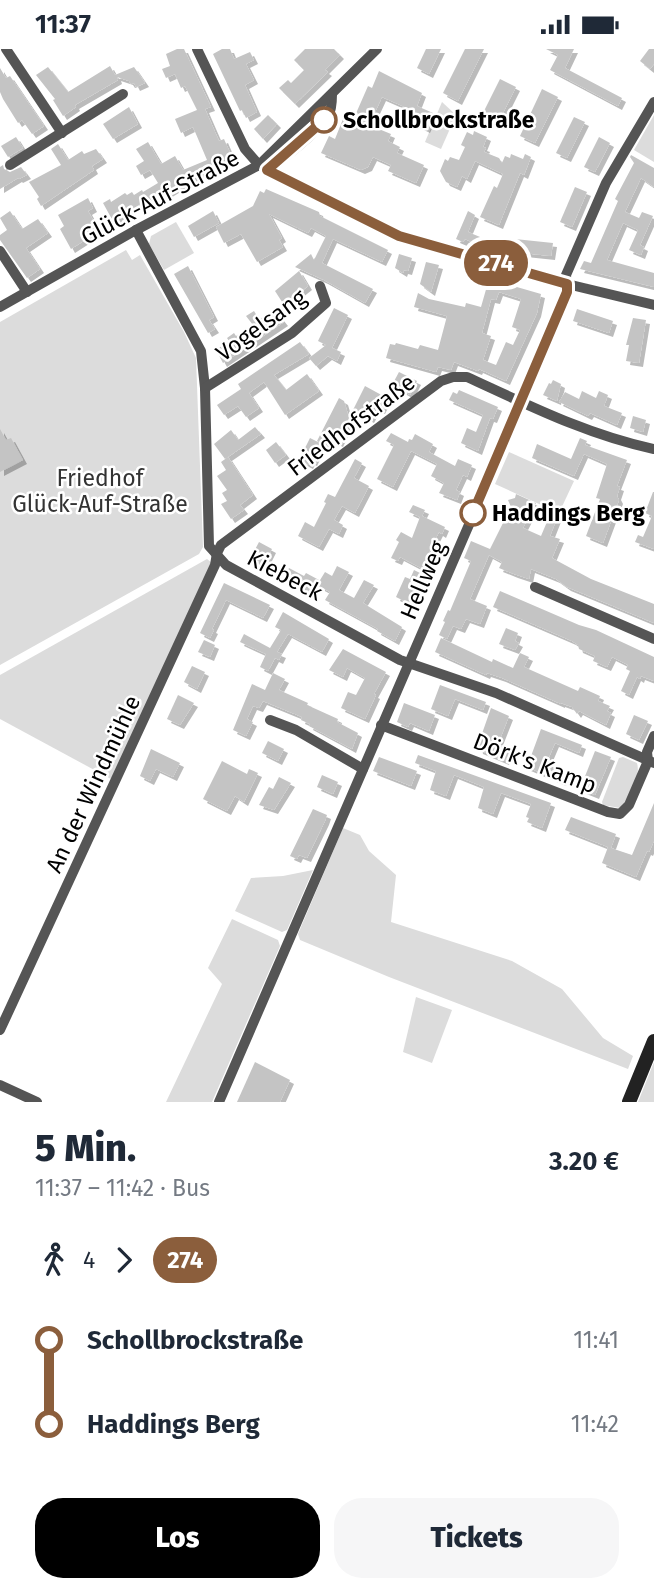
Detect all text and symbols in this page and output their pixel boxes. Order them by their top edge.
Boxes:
text: 11:37 [35,9,91,40]
place label: Schollbrockstraße [343,106,535,134]
marker: Schollbrockstraße [311,107,337,133]
street label: Glück-Auf-Straße [76,143,244,251]
line badge: 274 [456,240,536,286]
text: 274 [478,249,514,277]
street label: Vogelsang [210,283,312,367]
street label: Friedhofstraße [282,368,420,482]
park label: Friedhof Glück-Auf-Straße [12,464,188,518]
place label: Haddings Berg [492,499,645,527]
marker: Haddings Berg [460,500,486,526]
street label: Hellweg [394,536,452,624]
street label: Kiebeck [242,543,328,607]
street label: An der Windmühle [40,691,146,877]
street label: Dörk's Kamp [469,727,601,799]
text: 5 Min. [35,1125,136,1171]
text: 3.20 € [549,1146,619,1177]
text: 11:37 – 11:42 · Bus [35,1174,210,1202]
icon: walk [35,1241,73,1279]
icon: forward [105,1241,143,1279]
text: 4 [83,1246,95,1274]
text: 274 [167,1246,203,1274]
text: Schollbrockstraße [87,1325,303,1356]
text: 11:41 [573,1326,619,1354]
text: Haddings Berg [87,1409,260,1440]
text: 11:42 [571,1410,619,1438]
button: Los [35,1498,320,1578]
button: Tickets [334,1498,619,1578]

